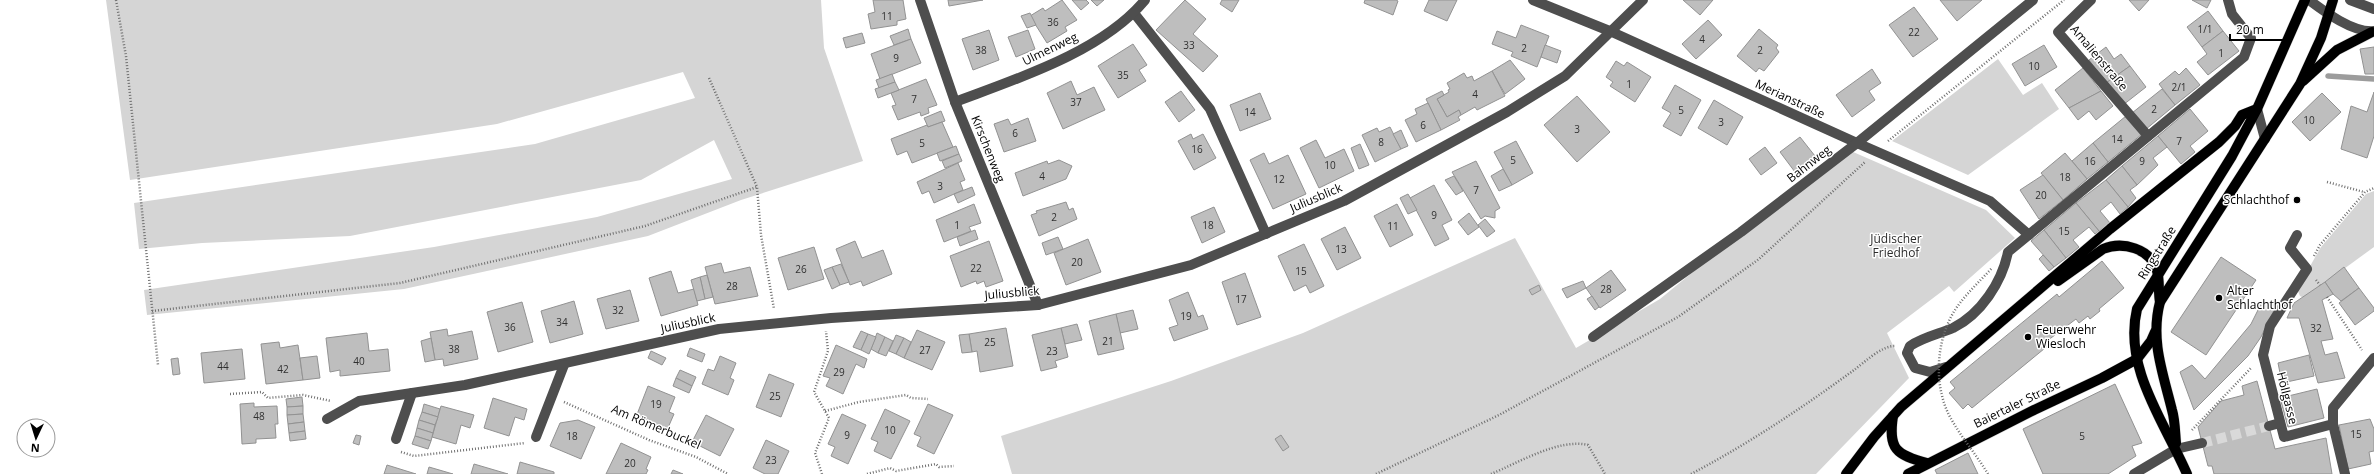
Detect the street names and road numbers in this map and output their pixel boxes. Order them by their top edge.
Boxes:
street label: Amalienstraße [2067,21,2132,94]
street label: Ulmenweg [1019,28,1081,69]
street label: Merianstraße [1753,75,1828,122]
street label: Kirschenweg [967,113,1010,185]
street label: Bahnweg [1783,141,1835,186]
street label: Juliusblick [1286,179,1345,217]
street label: Ringstraße [2133,223,2180,283]
street label: Juliusblick [983,282,1041,303]
street label: Juliusblick [658,308,717,337]
street label: Höllgasse [2273,370,2302,426]
street label: Baiertaler Straße [1971,375,2063,432]
street label: Am Römerbuckel [609,400,704,453]

